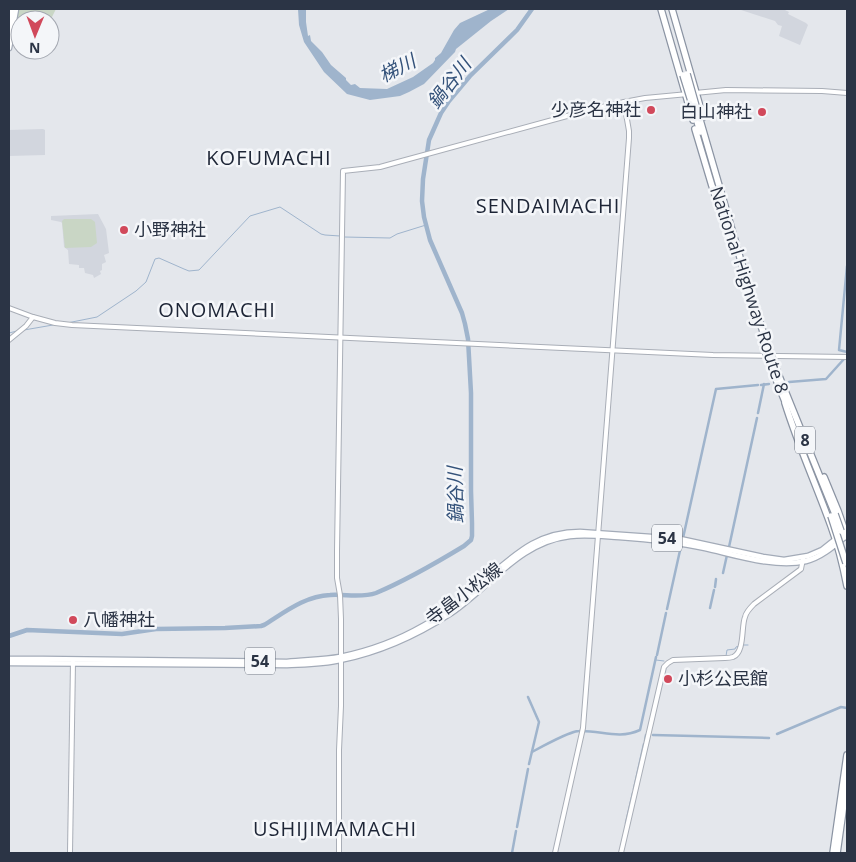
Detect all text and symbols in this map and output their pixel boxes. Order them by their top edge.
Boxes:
north arrow [10,10,60,60]
text: N [29,39,41,58]
water label: 梯川 [374,47,422,88]
water label: 鍋谷川 [421,51,478,113]
place label: 少彦名神社 [551,97,641,121]
place label: 白山神社 [680,99,752,123]
marker: 少彦名神社 [645,104,657,116]
marker: 白山神社 [756,106,768,118]
district label: KOFUMACHI [206,144,332,171]
street label: National Highway Route 8 [705,183,795,396]
district label: SENDAIMACHI [476,192,620,219]
place label: 小野神社 [134,217,206,241]
marker: 小野神社 [118,224,130,236]
district label: ONOMACHI [158,296,276,323]
road number: 8 [795,426,815,454]
water label: 鍋谷川 [441,464,468,524]
road number: 54 [652,524,682,552]
street label: 寺畠小松線 [420,557,507,630]
place label: 八幡神社 [83,607,155,631]
marker: 八幡神社 [67,614,79,626]
road number: 54 [245,648,275,674]
place label: 小杉公民館 [678,666,768,690]
marker: 小杉公民館 [662,673,674,685]
district label: USHIJIMAMACHI [253,815,417,842]

